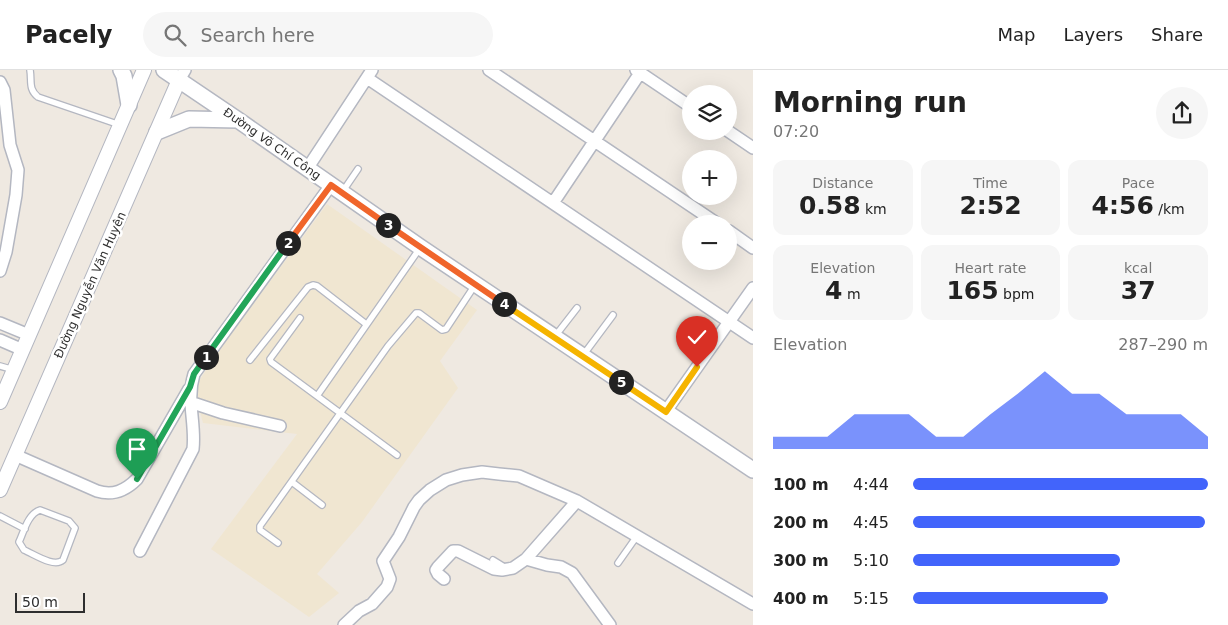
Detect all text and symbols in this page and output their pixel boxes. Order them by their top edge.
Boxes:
search box [143,12,493,57]
text: Pacely [25,21,113,49]
icon: search [161,21,189,49]
text: Search here [201,24,315,46]
text: Map [997,24,1035,45]
text: Layers [1063,24,1123,45]
text: Share [1151,24,1203,45]
map controls [682,85,737,270]
button: layers [682,85,737,140]
text: Morning run [773,86,967,119]
button: share [1156,87,1208,139]
street label: Đường Võ Chí Công [221,105,323,183]
text: 07:20 [773,122,819,141]
button: + [682,150,737,205]
text: Distance [812,175,873,191]
text: Time [973,175,1008,191]
text: Pace [1122,175,1155,191]
text: 0.58 [799,191,861,220]
text: 2:52 [959,191,1022,220]
text: 4:56 [1092,191,1154,220]
text: km [861,201,887,217]
text: /km [1154,201,1185,217]
street label: Đường Nguyễn Văn Huyên [51,209,129,361]
pin: 3 [376,212,400,238]
button: − [682,215,737,270]
text: 3 [384,217,393,233]
pin: 2 [276,230,300,256]
text: 2 [284,235,293,251]
text: Elevation [810,260,875,276]
text: Heart rate [955,260,1026,276]
text: kcal [1124,260,1152,276]
text: 4 [825,276,842,305]
text: 165 [946,276,999,305]
text: 37 [1121,276,1156,305]
text: m [842,286,861,302]
text: bpm [999,286,1035,302]
pin: 4 [492,292,516,316]
text: 4 [500,296,509,312]
pin [676,316,718,367]
icon: check [683,323,711,351]
text: Elevation [773,335,847,354]
text: 287–290 m [1118,335,1208,354]
pin: 1 [194,344,218,370]
text: 1 [202,349,211,365]
pin: 5 [608,370,634,394]
text: 5 [617,374,626,390]
pin [116,428,158,479]
icon: arrive [123,435,151,463]
text: 100 m [773,475,829,494]
text: 4:44 [853,475,889,494]
text: 200 m [773,513,829,532]
text: 4:45 [853,513,889,532]
text: 300 m [773,551,829,570]
text: 5:10 [853,551,889,570]
text: 400 m [773,589,829,608]
text: 5:15 [853,589,889,608]
scale bar [15,590,85,613]
text: 50 m [22,594,58,610]

